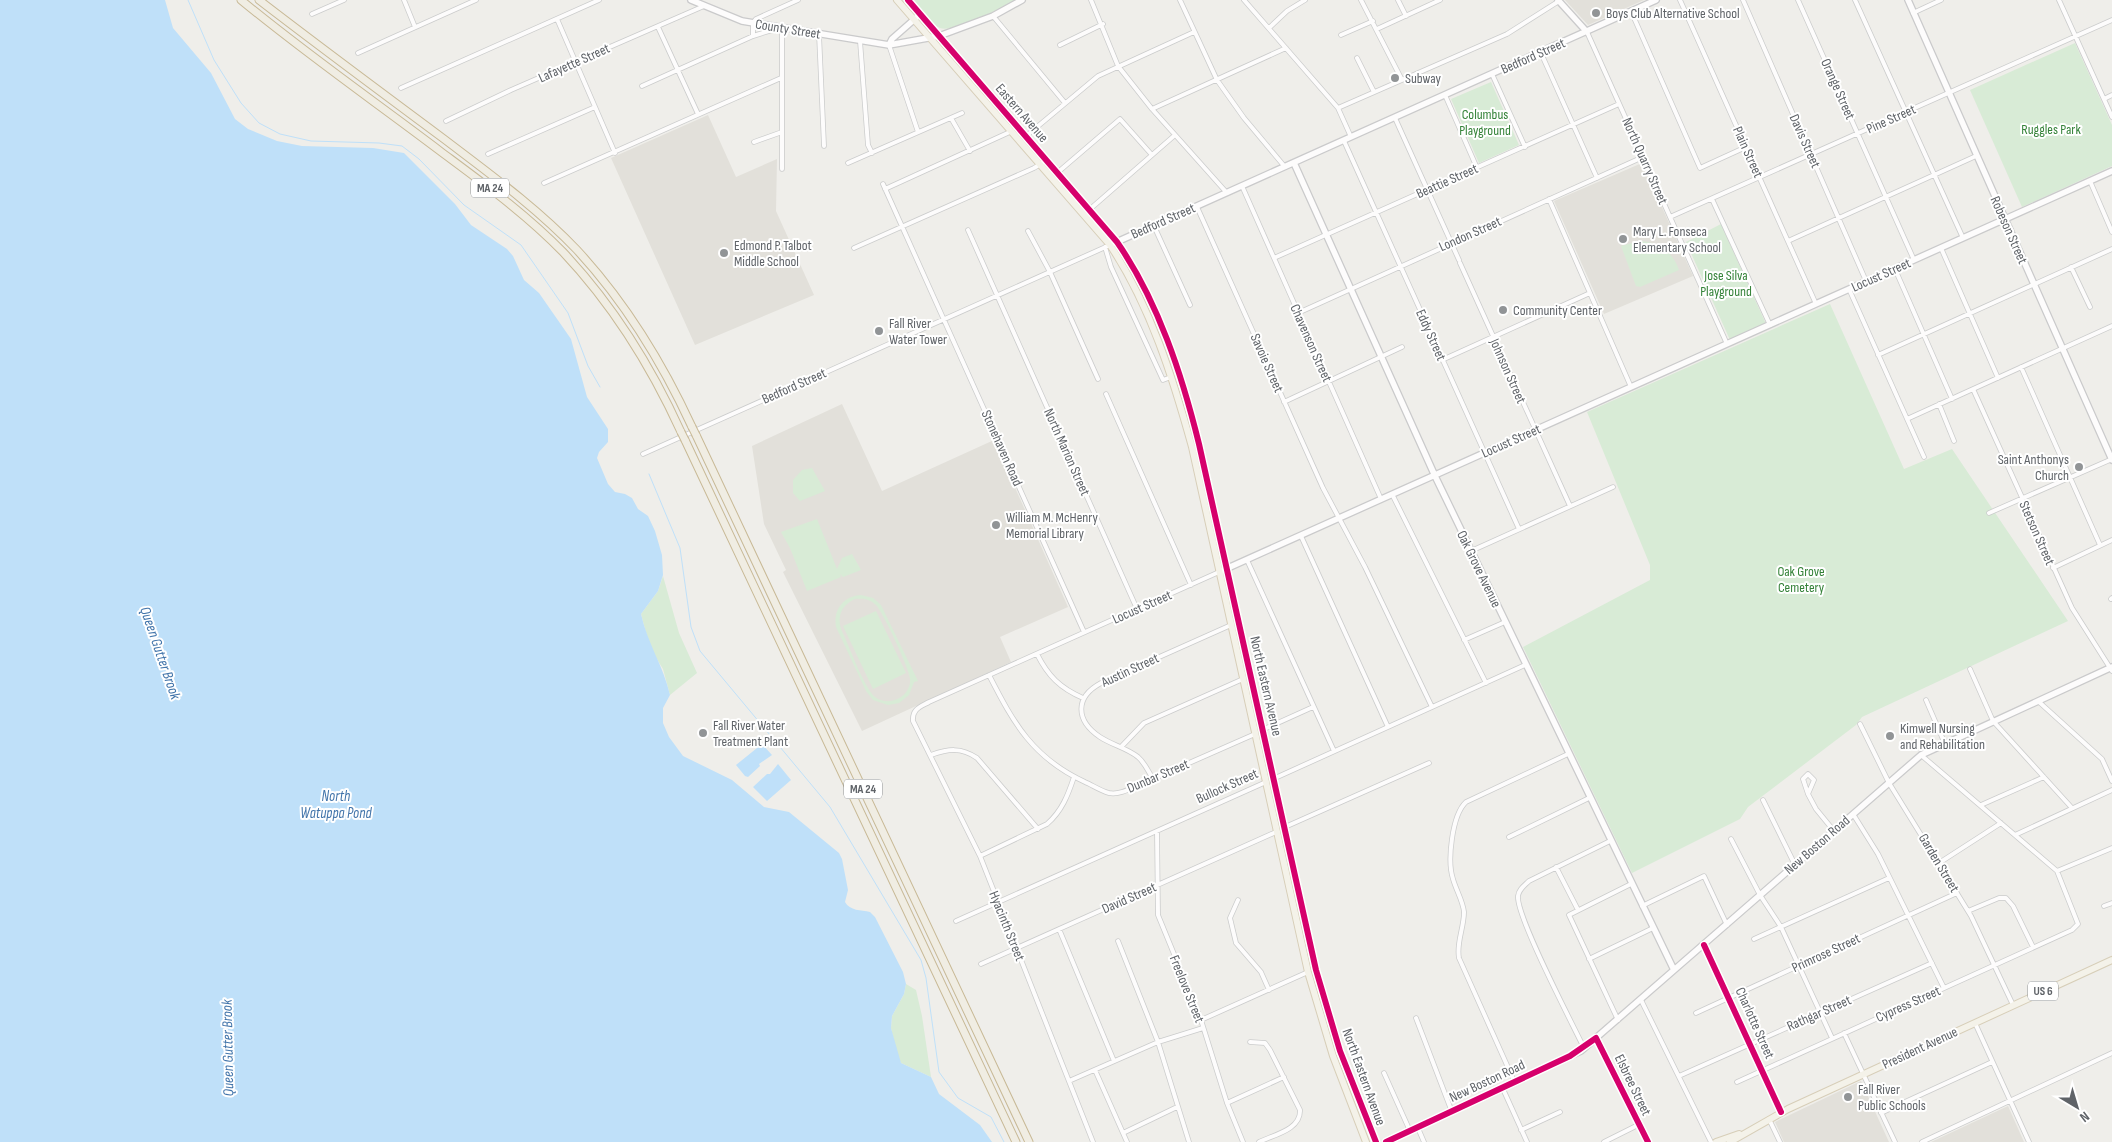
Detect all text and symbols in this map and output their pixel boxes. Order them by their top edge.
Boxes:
place label: Boys Club Alternative School [1606,5,1740,22]
marker: Boys Club Alternative School [1590,7,1602,19]
street label: County Street [754,15,822,43]
street label: Bedford Street [1498,34,1568,78]
street label: Lafayette Street [536,40,612,86]
street label: Orange Street [1817,56,1859,122]
place label: Subway [1405,70,1442,87]
marker: Subway [1389,72,1401,84]
street label: Eastern Avenue [992,80,1052,146]
street label: Pine Street [1864,101,1918,137]
park label: Columbus Playground [1459,106,1511,139]
street label: Davis Street [1786,112,1824,170]
street label: North Quarry Street [1618,115,1672,207]
park label: Ruggles Park [2021,121,2081,138]
street label: Plain Street [1729,124,1767,180]
street label: Beattie Street [1413,160,1481,202]
road number: MA 24 [471,178,509,198]
street label: Robeson Street [1987,194,2031,266]
street label: Bedford Street [1128,199,1198,243]
street label: London Street [1436,213,1504,255]
place label: Mary L. Fonseca Elementary School [1633,223,1721,256]
marker: Mary L. Fonseca Elementary School [1617,233,1629,245]
place label: Edmond P. Talbot Middle School [734,237,812,270]
marker: Edmond P. Talbot Middle School [718,247,730,259]
street label: Locust Street [1849,254,1913,296]
park label: Jose Silva Playground [1700,267,1752,300]
street label: Chavenson Street [1286,301,1336,385]
place label: Community Center [1513,302,1602,319]
marker: Community Center [1497,304,1509,316]
street label: Eddy Street [1412,307,1450,363]
place label: Fall River Water Tower [889,315,947,348]
marker: Fall River Water Tower [873,325,885,337]
street label: Savoie Street [1247,331,1287,395]
street label: Johnson Street [1486,335,1530,406]
street label: Bedford Street [759,364,829,408]
street label: North Marion Street [1040,406,1094,498]
street label: Stonehaven Road [978,407,1026,489]
street label: Locust Street [1479,420,1543,462]
place label: Saint Anthonys Church [1998,451,2069,484]
marker: Saint Anthonys Church [2073,461,2085,473]
street label: Stetson Street [2015,498,2059,568]
place label: William M. McHenry Memorial Library [1006,509,1098,542]
marker: William M. McHenry Memorial Library [990,519,1002,531]
street label: Oak Grove Avenue [1453,528,1505,610]
park label: Oak Grove Cemetery [1777,563,1825,596]
street label: Locust Street [1110,586,1174,628]
water label: Queen Gutter Brook [135,604,185,702]
street label: North Eastern Avenue [1246,634,1286,738]
street label: Austin Street [1098,649,1161,691]
place label: Fall River Water Treatment Plant [713,717,788,750]
place label: Kimwell Nursing and Rehabilitation [1900,720,1985,753]
marker: Fall River Water Treatment Plant [697,727,709,739]
marker: Kimwell Nursing and Rehabilitation [1884,730,1896,742]
street label: Dunbar Street [1124,755,1192,797]
street label: Bullock Street [1193,765,1261,807]
road number: MA 24 [844,780,882,799]
water label: North Watuppa Pond [300,787,372,823]
street label: New Boston Road [1781,812,1853,878]
street label: Garden Street [1915,831,1963,895]
street label: David Street [1099,878,1159,918]
street label: Hyacinth Street [985,888,1029,964]
street label: Primrose Street [1789,930,1863,976]
street label: Freelove Street [1166,953,1208,1025]
road number: US 6 [2028,981,2058,1000]
street label: Cypress Street [1873,982,1943,1026]
street label: Charlotte Street [1732,985,1778,1061]
street label: Rathgar Street [1784,991,1854,1035]
water label: Queen Gutter Brook [218,999,238,1097]
street label: President Avenue [1880,1023,1960,1073]
street label: North Eastern Avenue [1339,1026,1389,1128]
street label: Elsbree Street [1611,1052,1655,1118]
street label: New Boston Road [1447,1056,1528,1106]
place label: Fall River Public Schools [1858,1081,1926,1114]
north arrow [2052,1082,2102,1132]
marker: Fall River Public Schools [1842,1091,1854,1103]
text: N [2077,1108,2093,1126]

